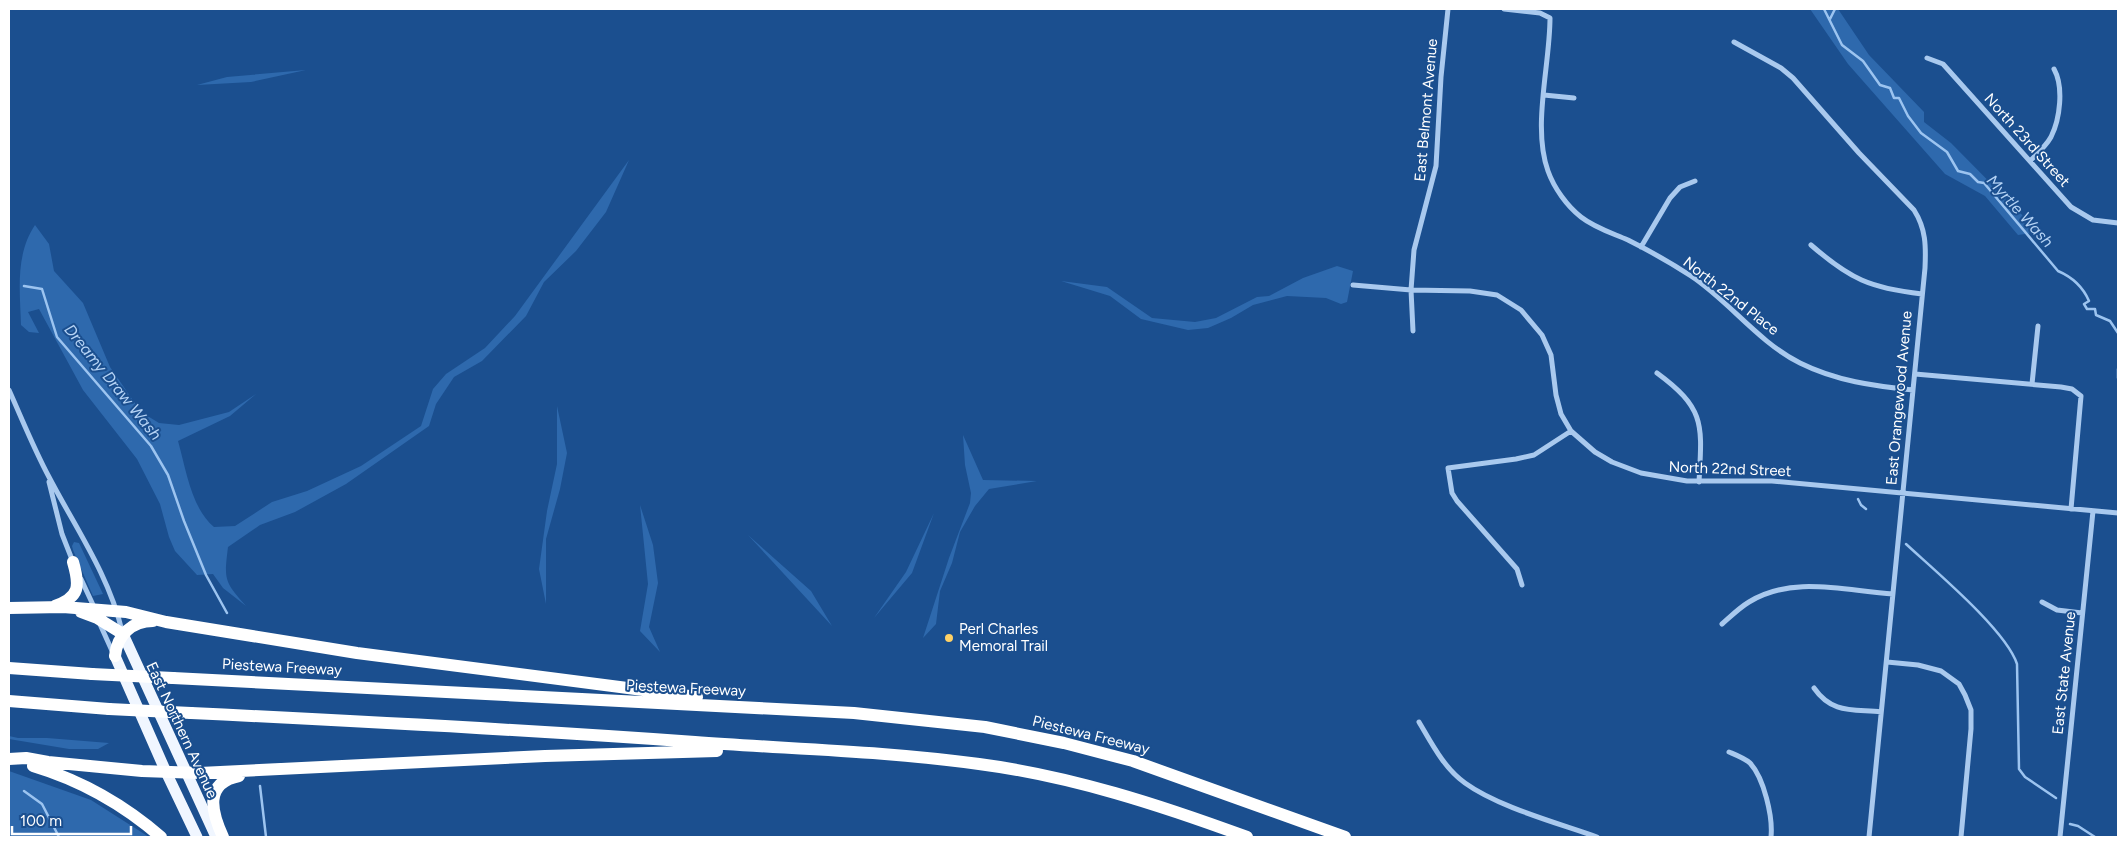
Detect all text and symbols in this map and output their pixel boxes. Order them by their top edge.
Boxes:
street label: East Belmont Avenue [1411,38,1441,182]
street label: North 23rd Street [1980,90,2074,191]
water label: Myrtle Wash [1983,171,2057,251]
street label: North 22nd Place [1679,253,1783,339]
street label: East Orangewood Avenue [1882,310,1916,486]
water label: Dreamy Draw Wash [61,320,166,444]
street label: North 22nd Street [1668,458,1792,480]
street label: East State Avenue [2049,611,2079,735]
place label: Perl Charles Memoral Trail [959,620,1048,655]
marker: Perl Charles Memoral Trail [943,632,955,644]
street label: Piestewa Freeway [222,655,343,679]
street label: East Northern Avenue [142,659,222,801]
street label: Piestewa Freeway [626,676,747,700]
street label: Piestewa Freeway [1031,712,1152,758]
scale bar [12,804,131,836]
text: 100 m [20,812,62,830]

